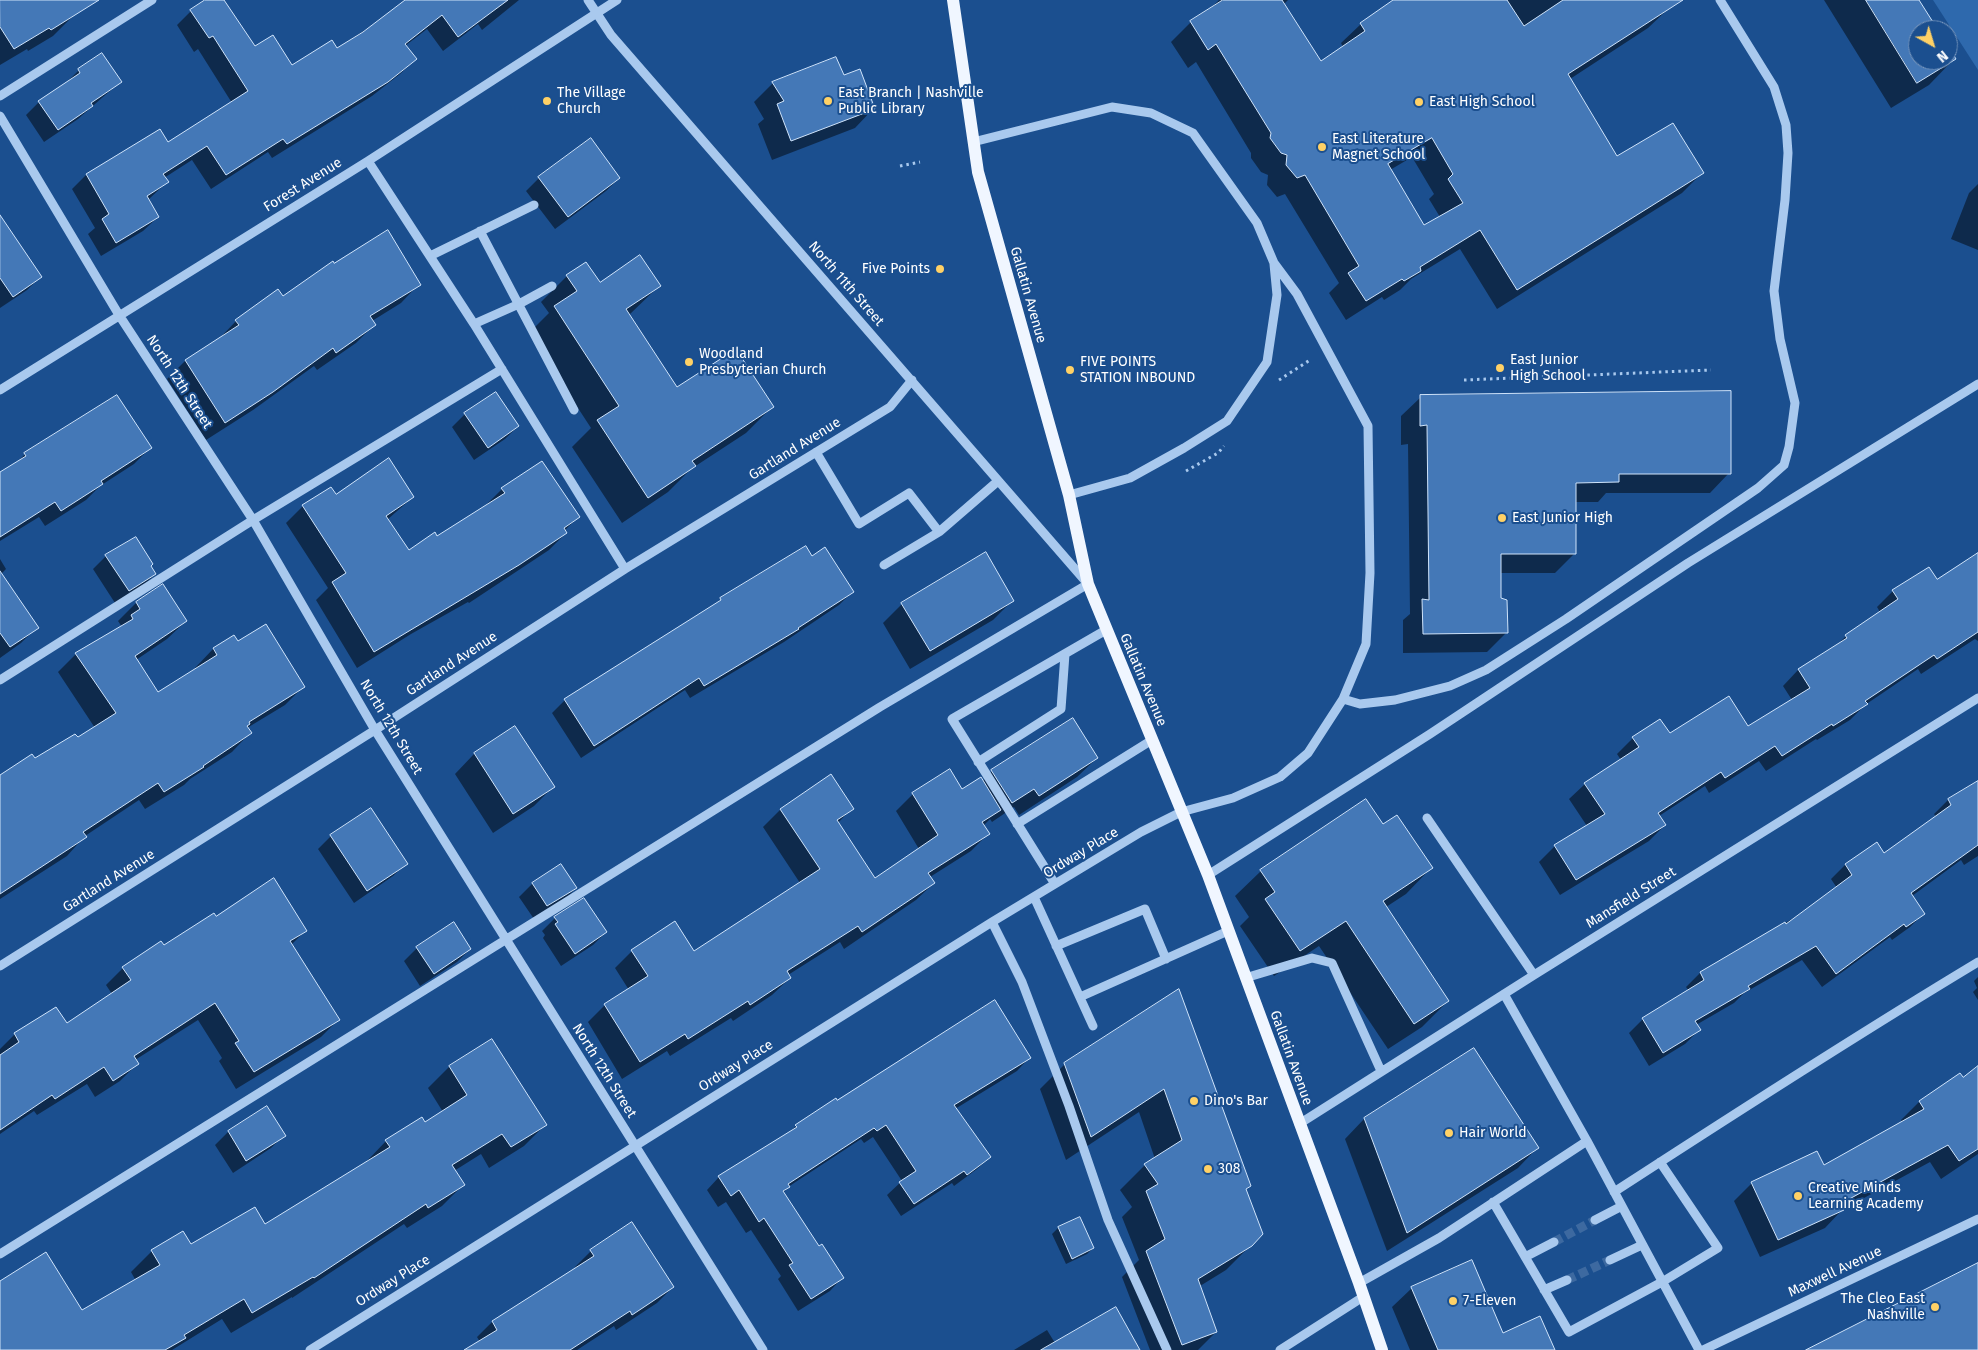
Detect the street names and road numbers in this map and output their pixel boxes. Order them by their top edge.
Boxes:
street label: Forest Avenue [261,154,345,216]
street label: North 11th Street [805,238,887,330]
street label: Gallatin Avenue [1006,245,1050,345]
street label: North 12th Street [143,332,215,432]
street label: Gartland Avenue [746,414,844,484]
street label: Gartland Avenue [403,628,501,700]
street label: Gallatin Avenue [1116,631,1170,729]
street label: North 12th Street [356,676,426,778]
street label: Ordway Place [1040,824,1122,882]
street label: Gartland Avenue [60,846,158,916]
street label: Mansfield Street [1583,864,1679,932]
street label: Gallatin Avenue [1266,1008,1316,1108]
street label: North 12th Street [568,1021,640,1121]
street label: Ordway Place [696,1036,776,1096]
street label: Maxwell Avenue [1786,1243,1884,1301]
street label: Ordway Place [353,1251,433,1311]

